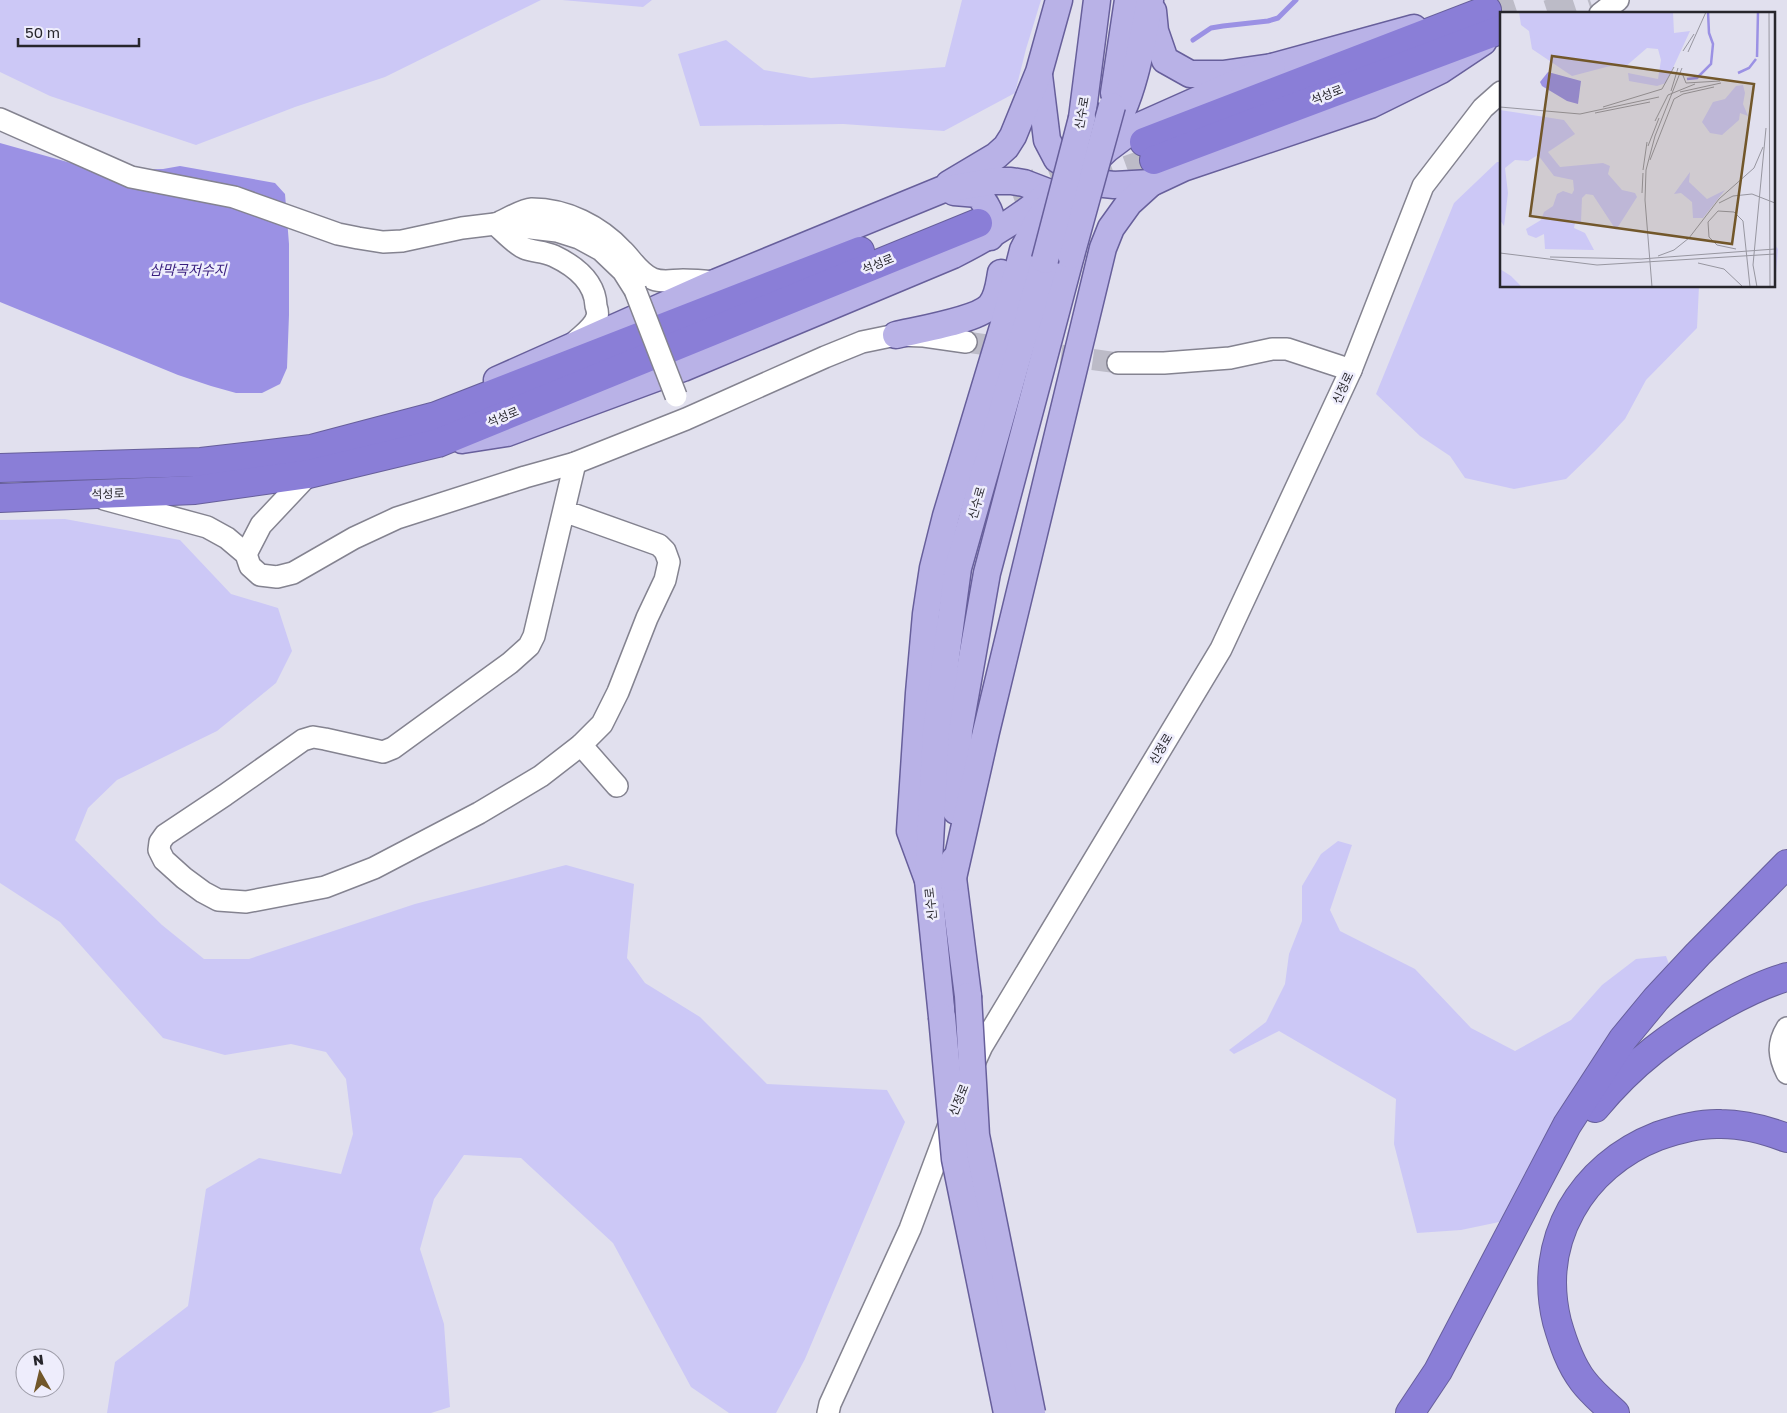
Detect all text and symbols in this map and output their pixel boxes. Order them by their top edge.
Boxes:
inset map [1500,12,1774,288]
scale bar [18,15,139,47]
text: 50 m [25,23,60,41]
street label: 석성로 [1309,82,1345,107]
street label: 신수로 [1071,95,1092,131]
street label: 석성로 [860,250,896,277]
water label: 삼막곡저수지 [149,261,228,278]
street label: 신정로 [1329,370,1356,406]
street label: 석성로 [485,403,521,430]
street label: 석성로 [91,485,125,502]
street label: 신수로 [965,485,988,521]
street label: 신정로 [1146,731,1176,767]
street label: 신수로 [921,887,940,921]
street label: 신정로 [945,1082,972,1118]
north arrow [15,1348,65,1398]
text: N [32,1350,45,1369]

